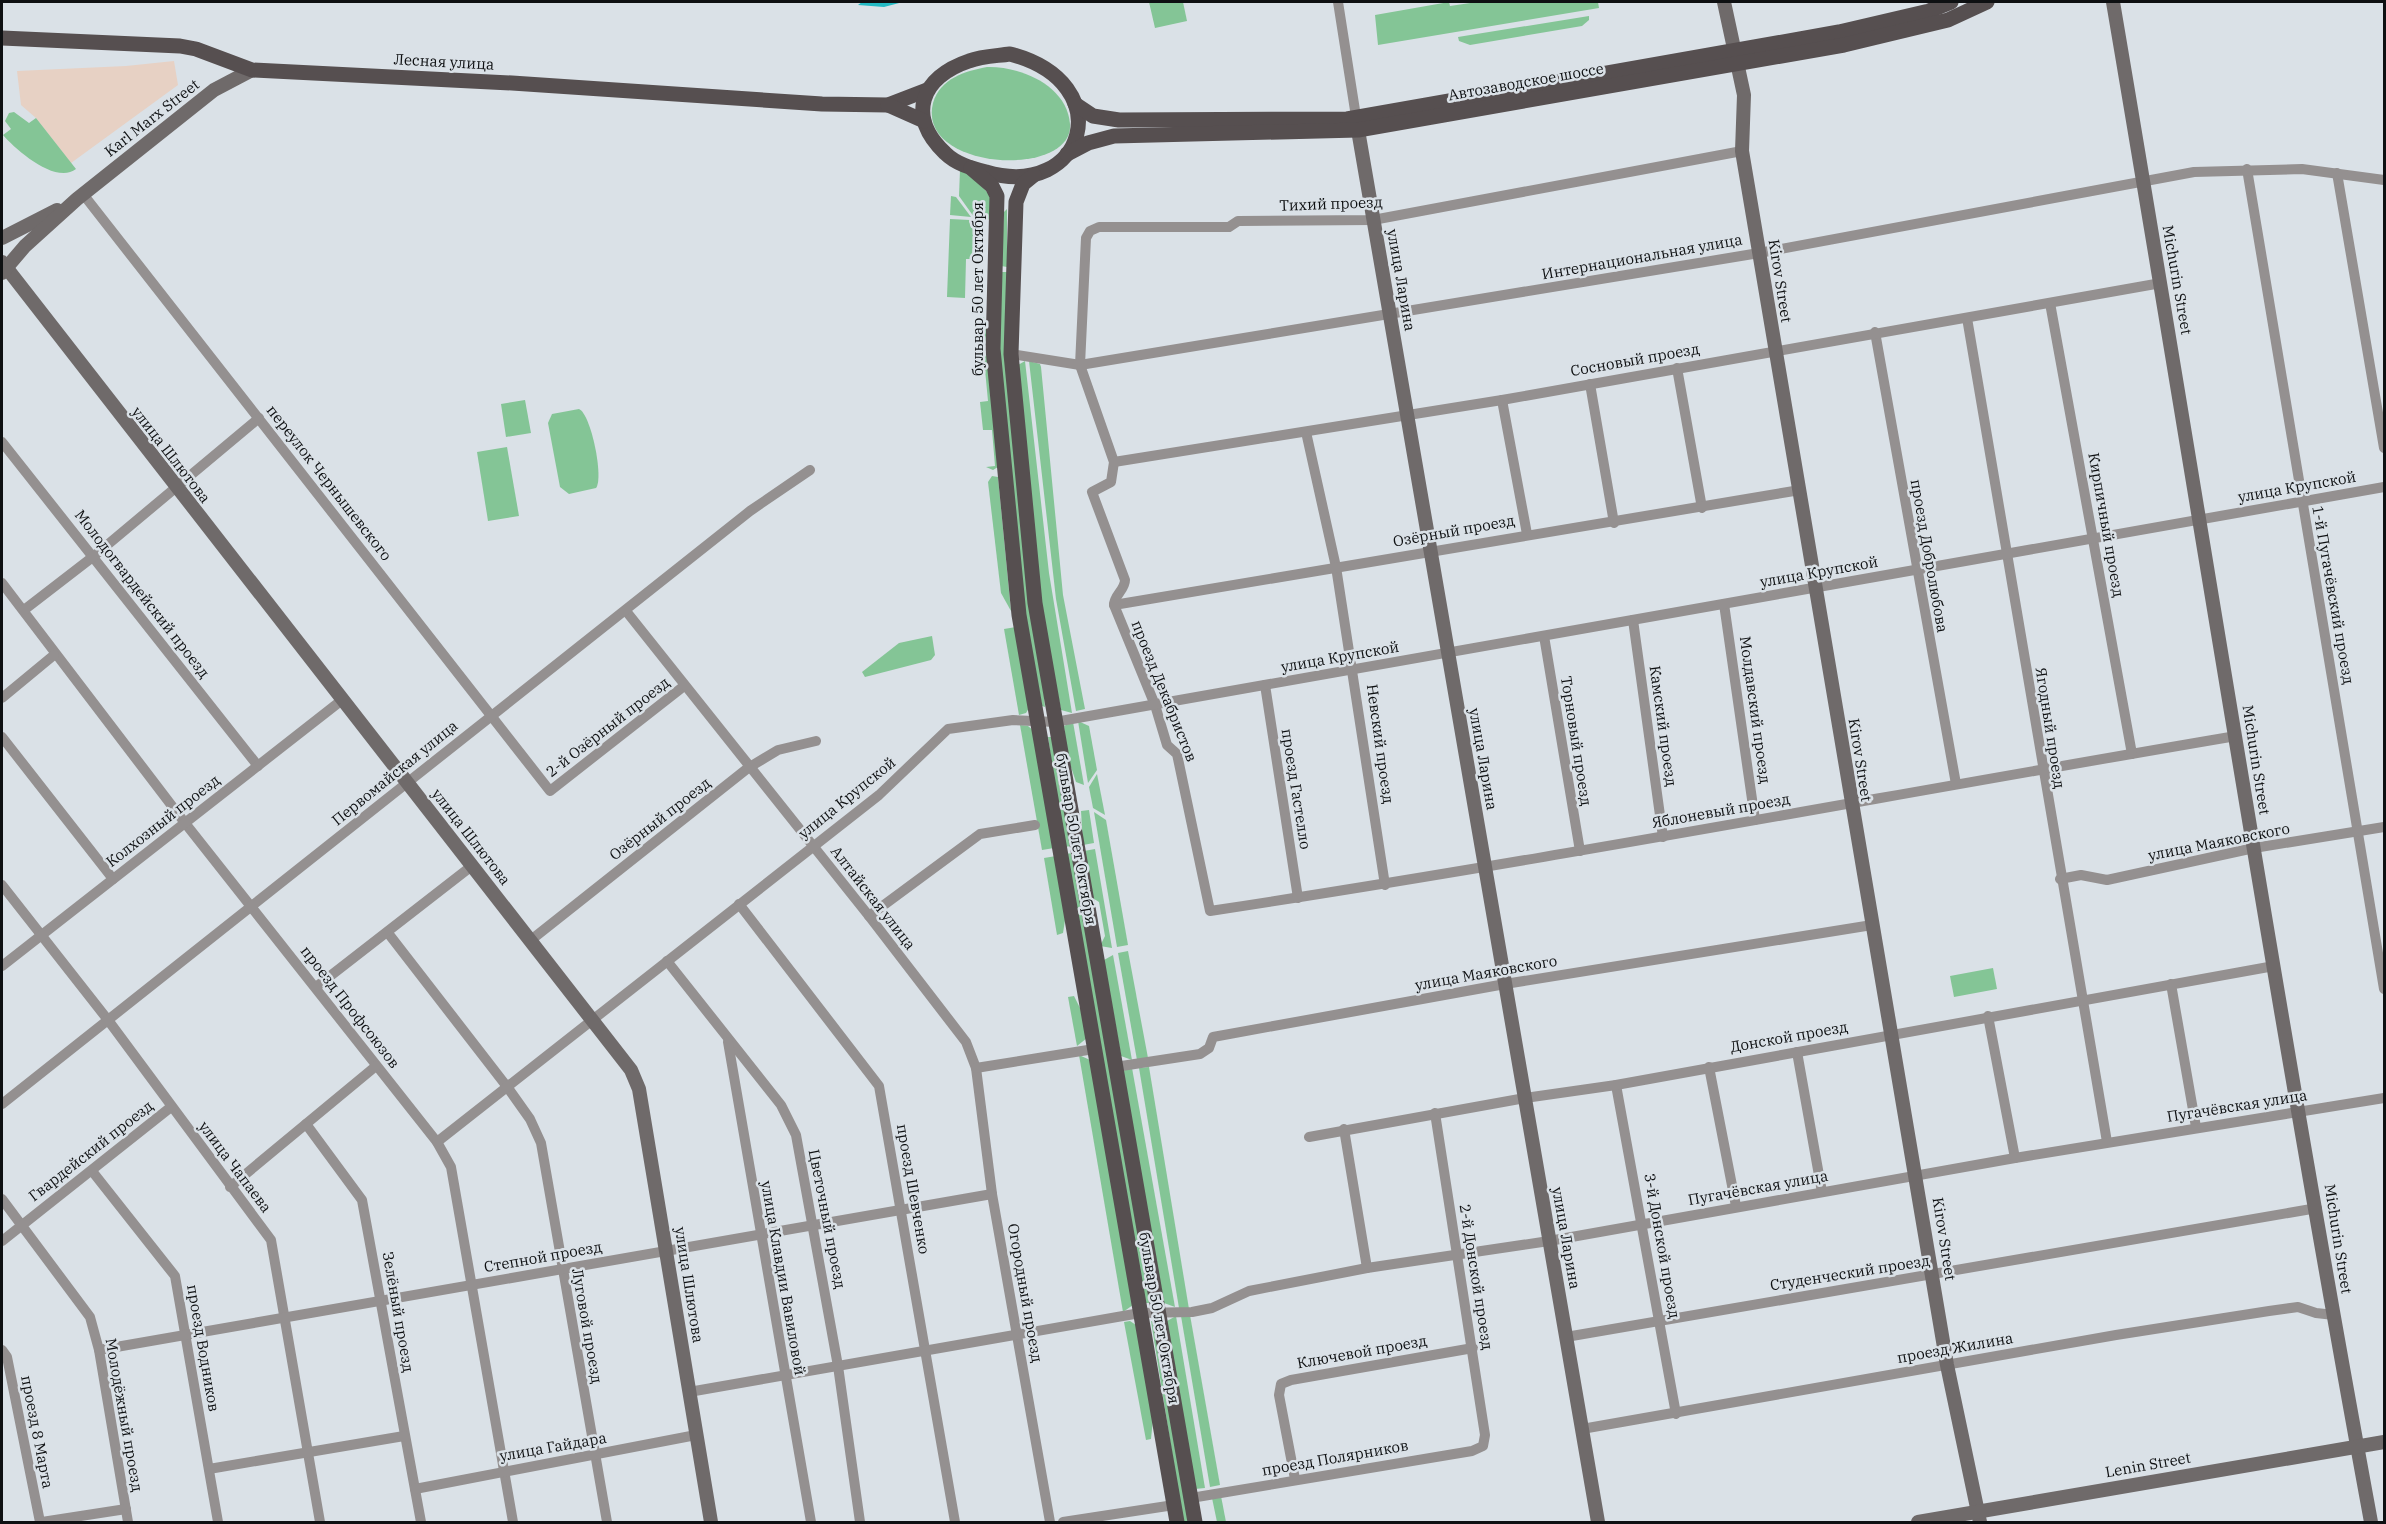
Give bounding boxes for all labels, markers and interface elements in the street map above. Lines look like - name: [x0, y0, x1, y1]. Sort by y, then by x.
- street label: Лесная улица: [393, 49, 495, 74]
- street label: Автозаводское шоссе: [1447, 58, 1605, 105]
- street label: Karl Marx Street: [100, 75, 203, 161]
- street label: Тихий проезд: [1279, 192, 1383, 215]
- street label: бульвар 50 лет Октября: [968, 202, 987, 376]
- street label: Michurin Street: [2159, 224, 2196, 336]
- street label: улица Ларина: [1383, 227, 1420, 333]
- street label: Интернациональная улица: [1540, 230, 1744, 284]
- street label: Kirov Street: [1765, 238, 1796, 324]
- street label: Сосновый проезд: [1569, 339, 1701, 380]
- street label: переулок Чернышевского: [263, 401, 396, 564]
- street label: улица Шлютова: [128, 403, 215, 507]
- street label: Кирпичный проезд: [2084, 451, 2129, 599]
- street label: улица Крупской: [2236, 467, 2358, 506]
- street label: проезд Добролюбова: [1907, 478, 1952, 634]
- street label: 1-й Пугачёвский проезд: [2308, 504, 2359, 686]
- street label: Молодогвардейский проезд: [71, 506, 214, 682]
- street label: Озёрный проезд: [1391, 510, 1516, 551]
- street label: улица Крупской: [1758, 552, 1880, 591]
- street label: проезд Декабристов: [1127, 617, 1201, 764]
- street label: Молдавский проезд: [1736, 635, 1775, 785]
- street label: улица Крупской: [1279, 637, 1401, 676]
- street label: Камский проезд: [1646, 664, 1681, 788]
- street label: Ягодный проезд: [2032, 666, 2069, 790]
- street label: 2-й Озёрный проезд: [542, 672, 673, 781]
- street label: Торновый проезд: [1557, 675, 1596, 807]
- street label: Невский проезд: [1363, 683, 1398, 805]
- street label: Michurin Street: [2238, 704, 2275, 816]
- street label: улица Ларина: [1465, 706, 1502, 812]
- street label: Первомайская улица: [328, 716, 461, 829]
- street label: Kirov Street: [1845, 717, 1876, 803]
- street label: проезд Гастелло: [1278, 727, 1315, 851]
- street label: улица Крупской: [794, 752, 899, 843]
- street label: бульвар 50 лет Октября: [1052, 752, 1101, 926]
- street label: Колхозный проезд: [102, 770, 223, 871]
- street label: Озёрный проезд: [605, 773, 714, 864]
- street label: улица Шлютова: [428, 785, 515, 889]
- street label: Яблоневый проезд: [1650, 789, 1791, 832]
- street label: улица Маяковского: [2146, 818, 2291, 865]
- street label: Алтайская улица: [827, 842, 920, 953]
- street label: проезд Профсоюзов: [297, 942, 404, 1072]
- street label: улица Маяковского: [1413, 951, 1558, 994]
- street label: Донской проезд: [1729, 1017, 1849, 1056]
- street label: Пугачёвская улица: [2165, 1085, 2308, 1126]
- street label: Гвардейский проезд: [25, 1096, 157, 1205]
- street label: улица Чапаева: [195, 1117, 276, 1216]
- street label: проезд Шевченко: [893, 1122, 934, 1255]
- street label: Цветочный проезд: [805, 1148, 850, 1290]
- street label: Пугачёвская улица: [1686, 1166, 1829, 1209]
- street label: 3-й Донской проезд: [1640, 1172, 1685, 1320]
- street label: улица Клавдии Вавиловой: [757, 1179, 810, 1377]
- street label: Michurin Street: [2320, 1183, 2357, 1295]
- street label: улица Ларина: [1548, 1185, 1585, 1291]
- street label: Kirov Street: [1929, 1196, 1960, 1282]
- street label: 2-й Донской проезд: [1456, 1203, 1497, 1351]
- street label: Огородный проезд: [1004, 1222, 1047, 1364]
- street label: улица Шлютова: [671, 1226, 708, 1344]
- street label: бульвар 50 лет Октября: [1135, 1231, 1184, 1405]
- street label: Степной проезд: [482, 1237, 603, 1276]
- street label: Зелёный проезд: [379, 1250, 418, 1374]
- street label: Студенческий проезд: [1769, 1250, 1931, 1295]
- street label: Луговой проезд: [568, 1267, 607, 1385]
- street label: проезд Водников: [183, 1283, 224, 1413]
- street label: проезд Жилина: [1895, 1328, 2014, 1367]
- street label: Ключевой проезд: [1295, 1331, 1429, 1372]
- street label: Молодёжный проезд: [102, 1337, 147, 1493]
- street label: проезд 8 Марта: [17, 1374, 58, 1490]
- street label: улица Гайдара: [498, 1428, 608, 1465]
- street label: проезд Полярников: [1260, 1435, 1410, 1480]
- street label: Lenin Street: [2104, 1448, 2192, 1481]

